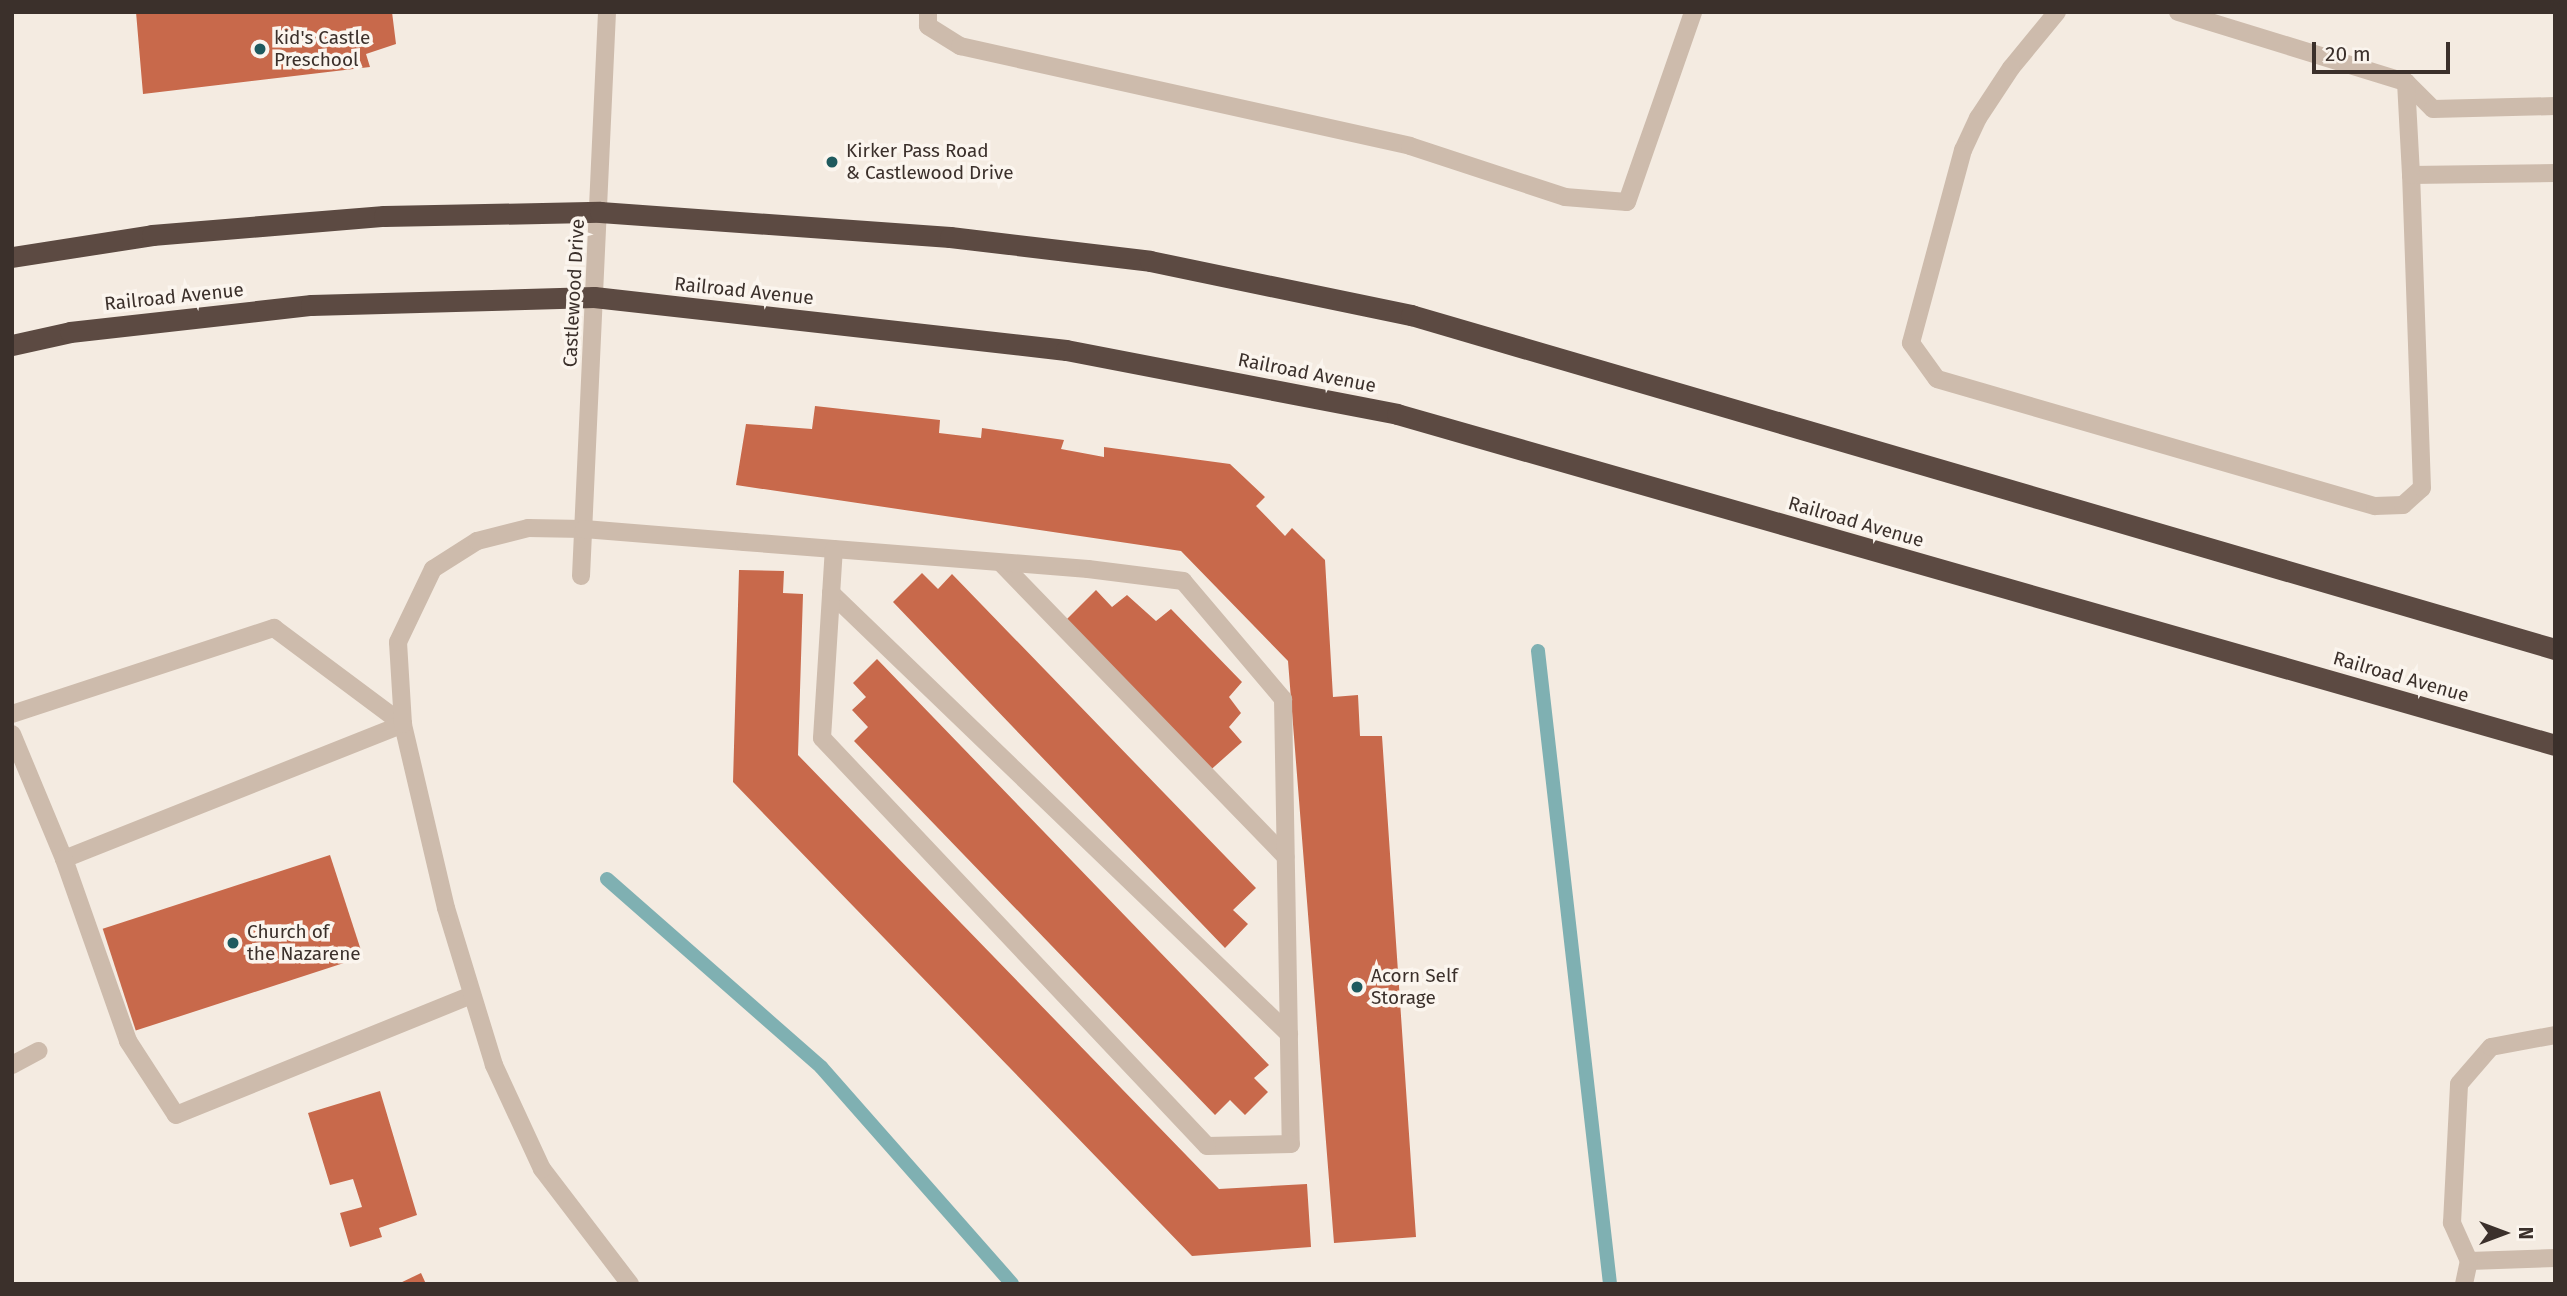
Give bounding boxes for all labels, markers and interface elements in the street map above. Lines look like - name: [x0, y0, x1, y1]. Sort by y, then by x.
- place label: kid's Castle Preschool: [274, 27, 370, 71]
- scale bar: [2315, 28, 2453, 72]
- marker: kid's Castle Preschool: [252, 41, 268, 57]
- text: 20 m: [2325, 41, 2371, 67]
- place label: Kirker Pass Road & Castlewood Drive: [846, 140, 1014, 184]
- marker: Kirker Pass Road & Castlewood Drive: [824, 154, 840, 170]
- street label: Castlewood Drive: [559, 218, 589, 368]
- street label: Railroad Avenue: [673, 272, 815, 310]
- street label: Railroad Avenue: [103, 278, 245, 316]
- street label: Railroad Avenue: [1236, 348, 1378, 398]
- street label: Railroad Avenue: [1786, 492, 1926, 552]
- street label: Railroad Avenue: [2331, 647, 2471, 707]
- place label: Church of the Nazarene: [247, 921, 361, 965]
- marker: Church of the Nazarene: [225, 935, 241, 951]
- place label: Acorn Self Storage: [1371, 965, 1458, 1009]
- marker: Acorn Self Storage: [1349, 979, 1365, 995]
- north arrow: [2469, 1198, 2539, 1268]
- text: N: [2514, 1227, 2537, 1239]

